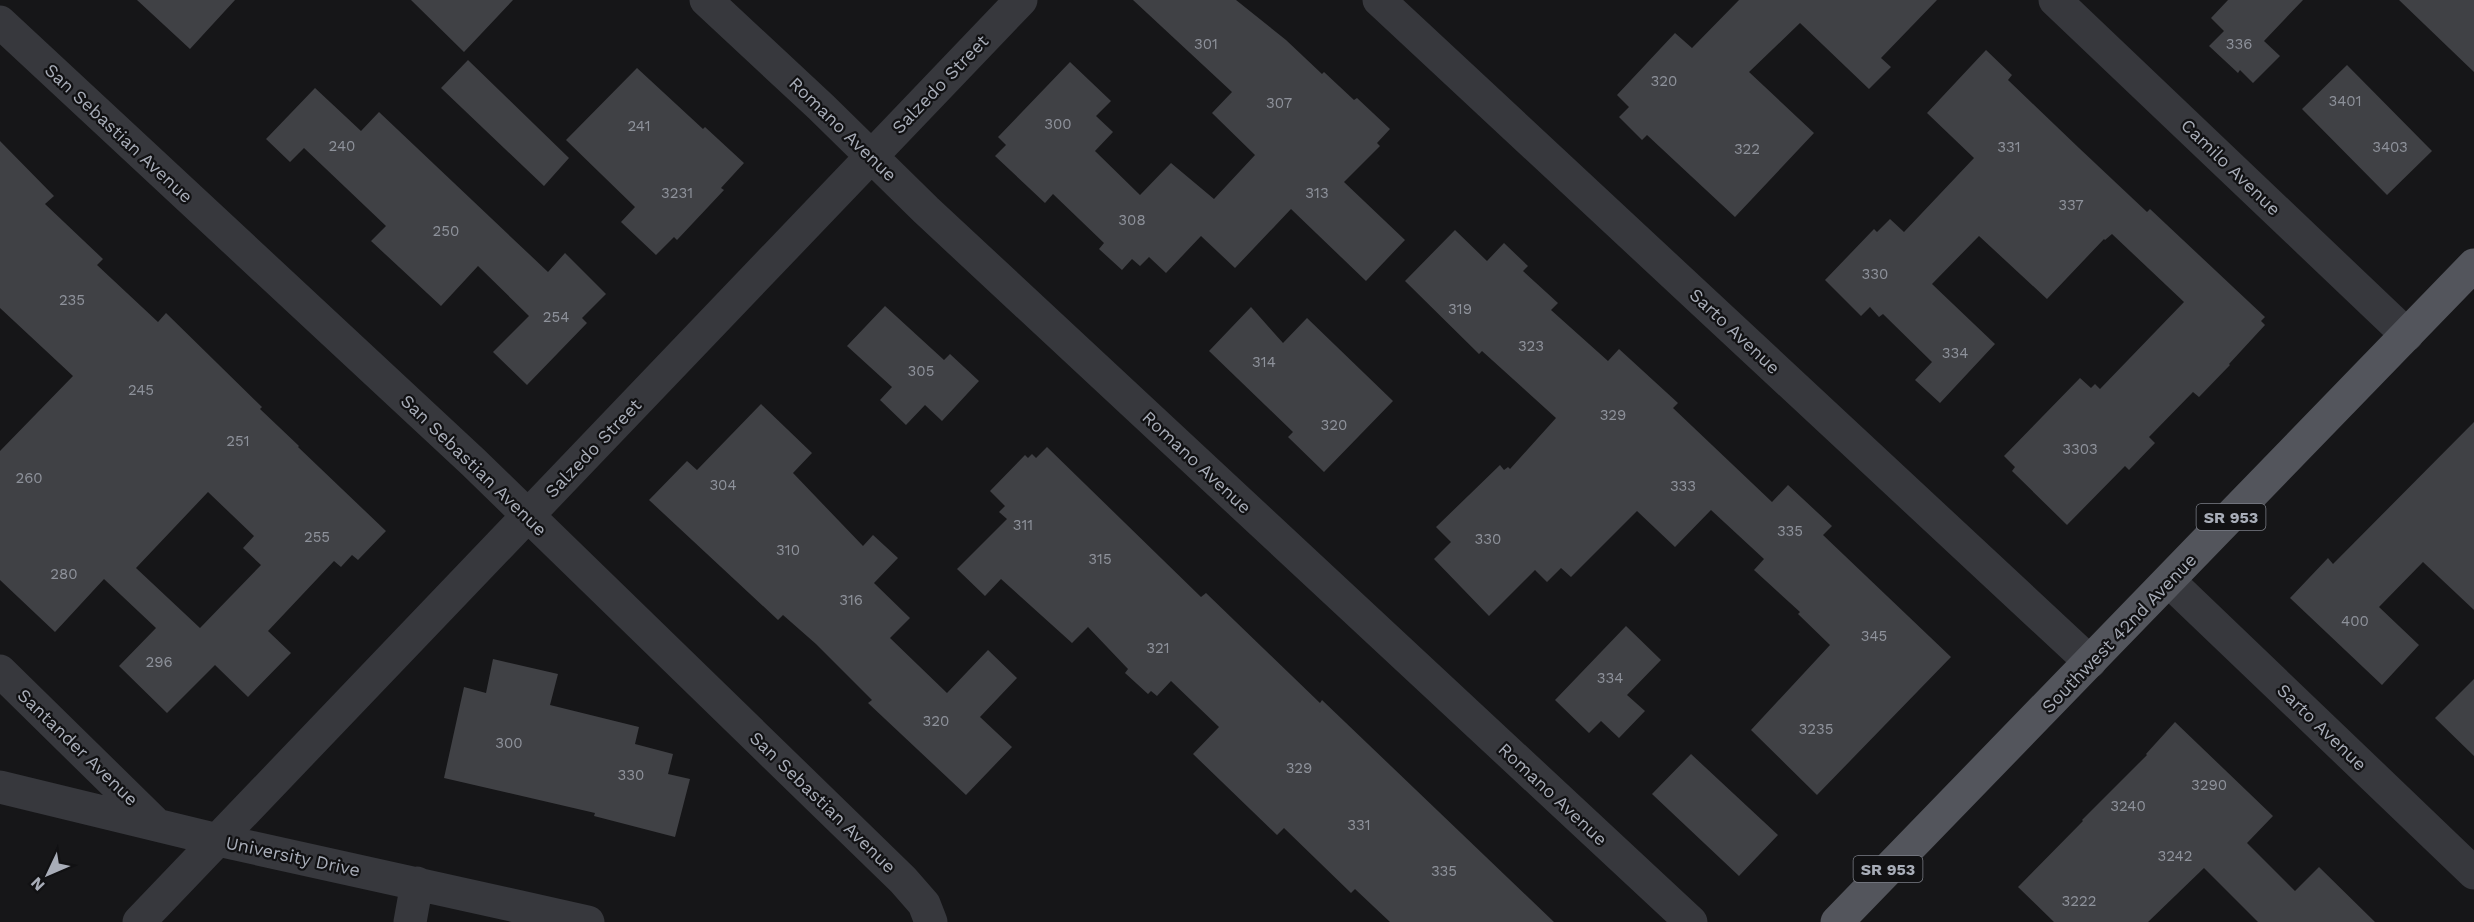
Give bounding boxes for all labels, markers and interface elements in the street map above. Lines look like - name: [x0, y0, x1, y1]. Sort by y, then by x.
- street label: Salzedo Street: [888, 30, 993, 138]
- house number: 301: [1194, 35, 1218, 53]
- house number: 336: [2226, 35, 2252, 53]
- street label: San Sebastian Avenue: [41, 59, 197, 207]
- house number: 320: [1651, 72, 1677, 90]
- street label: Romano Avenue: [785, 73, 901, 185]
- house number: 3401: [2328, 92, 2362, 110]
- house number: 307: [1266, 94, 1292, 112]
- street label: Camilo Avenue: [2177, 114, 2285, 220]
- house number: 300: [1044, 115, 1072, 133]
- house number: 241: [627, 117, 651, 135]
- house number: 240: [329, 137, 355, 155]
- house number: 331: [1997, 138, 2021, 156]
- house number: 3403: [2372, 138, 2408, 156]
- house number: 322: [1734, 140, 1760, 158]
- house number: 3231: [661, 184, 693, 202]
- house number: 313: [1305, 184, 1329, 202]
- house number: 337: [2058, 196, 2084, 214]
- house number: 308: [1118, 211, 1146, 229]
- house number: 250: [433, 222, 459, 240]
- house number: 330: [1862, 265, 1888, 283]
- street label: Sarto Avenue: [1686, 284, 1784, 378]
- house number: 235: [59, 291, 85, 309]
- house number: 319: [1448, 300, 1472, 318]
- house number: 254: [543, 308, 569, 326]
- house number: 323: [1518, 337, 1544, 355]
- house number: 334: [1942, 344, 1968, 362]
- house number: 314: [1252, 353, 1276, 371]
- house number: 305: [908, 362, 934, 380]
- house number: 245: [128, 381, 154, 399]
- street label: San Sebastian Avenue: [397, 390, 551, 540]
- street label: Salzedo Street: [541, 394, 646, 502]
- street label: Romano Avenue: [1138, 406, 1256, 518]
- house number: 329: [1600, 406, 1626, 424]
- house number: 320: [1321, 416, 1347, 434]
- house number: 251: [226, 432, 250, 450]
- house number: 3303: [2062, 440, 2098, 458]
- house number: 260: [15, 469, 43, 487]
- house number: 304: [709, 476, 737, 494]
- house number: 333: [1670, 477, 1696, 495]
- road number: SR 953: [2196, 504, 2266, 530]
- house number: 311: [1013, 516, 1033, 534]
- house number: 335: [1777, 522, 1803, 540]
- house number: 255: [304, 528, 330, 546]
- house number: 330: [1475, 530, 1501, 548]
- house number: 310: [776, 541, 800, 559]
- street label: Southwest 42nd Avenue: [2037, 549, 2201, 717]
- house number: 315: [1088, 550, 1112, 568]
- house number: 280: [50, 565, 78, 583]
- house number: 316: [839, 591, 863, 609]
- house number: 400: [2341, 612, 2369, 630]
- house number: 345: [1861, 627, 1887, 645]
- house number: 321: [1146, 639, 1170, 657]
- house number: 296: [145, 653, 173, 671]
- house number: 334: [1597, 669, 1623, 687]
- street label: Sarto Avenue: [2273, 679, 2371, 775]
- street label: Santander Avenue: [13, 684, 143, 810]
- house number: 320: [923, 712, 949, 730]
- house number: 3235: [1799, 720, 1833, 738]
- street label: San Sebastian Avenue: [746, 727, 900, 877]
- house number: 300: [495, 734, 523, 752]
- street label: Romano Avenue: [1494, 738, 1612, 850]
- house number: 329: [1286, 759, 1312, 777]
- house number: 330: [618, 766, 644, 784]
- house number: 3290: [2191, 776, 2227, 794]
- house number: 3240: [2110, 797, 2146, 815]
- house number: 331: [1347, 816, 1371, 834]
- street label: University Drive: [224, 832, 362, 880]
- north arrow: [18, 844, 78, 904]
- house number: 3242: [2158, 847, 2192, 865]
- road number: SR 953: [1854, 856, 1922, 882]
- house number: 335: [1431, 862, 1457, 880]
- text: N: [27, 873, 49, 895]
- house number: 3222: [2062, 892, 2096, 910]

